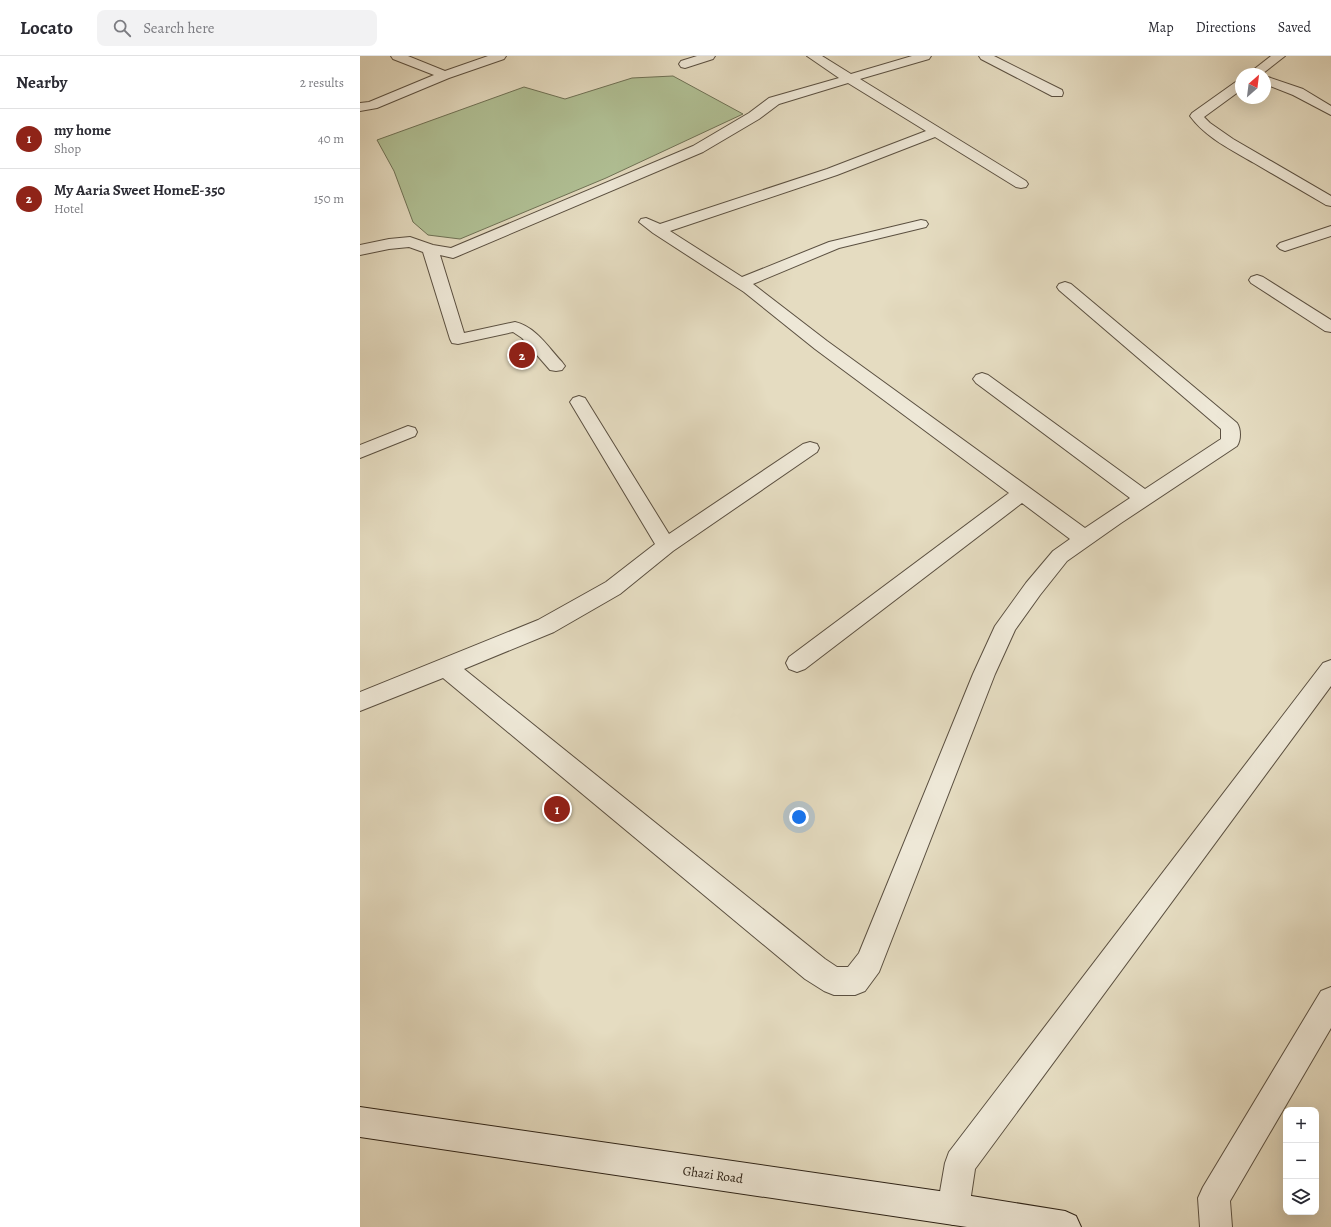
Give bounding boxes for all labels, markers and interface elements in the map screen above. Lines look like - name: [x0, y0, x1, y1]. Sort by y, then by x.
- search box: [97, 10, 377, 46]
- text: Locato: [20, 15, 73, 41]
- icon: search: [111, 17, 133, 39]
- text: Search here: [143, 18, 215, 38]
- text: Map: [1148, 18, 1174, 37]
- text: Directions: [1196, 18, 1256, 37]
- text: Saved: [1278, 18, 1311, 37]
- north arrow: [1235, 68, 1271, 104]
- text: Nearby: [16, 71, 67, 94]
- text: 2 results: [300, 74, 344, 91]
- text: my home: [54, 120, 111, 140]
- text: 1: [27, 130, 31, 147]
- text: 40 m: [318, 130, 344, 147]
- text: Shop: [54, 140, 81, 157]
- text: My Aaria Sweet HomeE-350: [54, 180, 225, 200]
- text: 2: [26, 190, 32, 207]
- text: 150 m: [314, 190, 344, 207]
- text: Hotel: [54, 200, 83, 217]
- pin: 2: [509, 340, 535, 370]
- pin: 1: [544, 794, 570, 824]
- your location: [789, 807, 809, 827]
- map controls: [1283, 1107, 1319, 1215]
- button: +: [1283, 1107, 1319, 1143]
- button: −: [1283, 1143, 1319, 1179]
- street label: Ghazi Road: [682, 1162, 744, 1187]
- button: layers: [1283, 1179, 1319, 1215]

